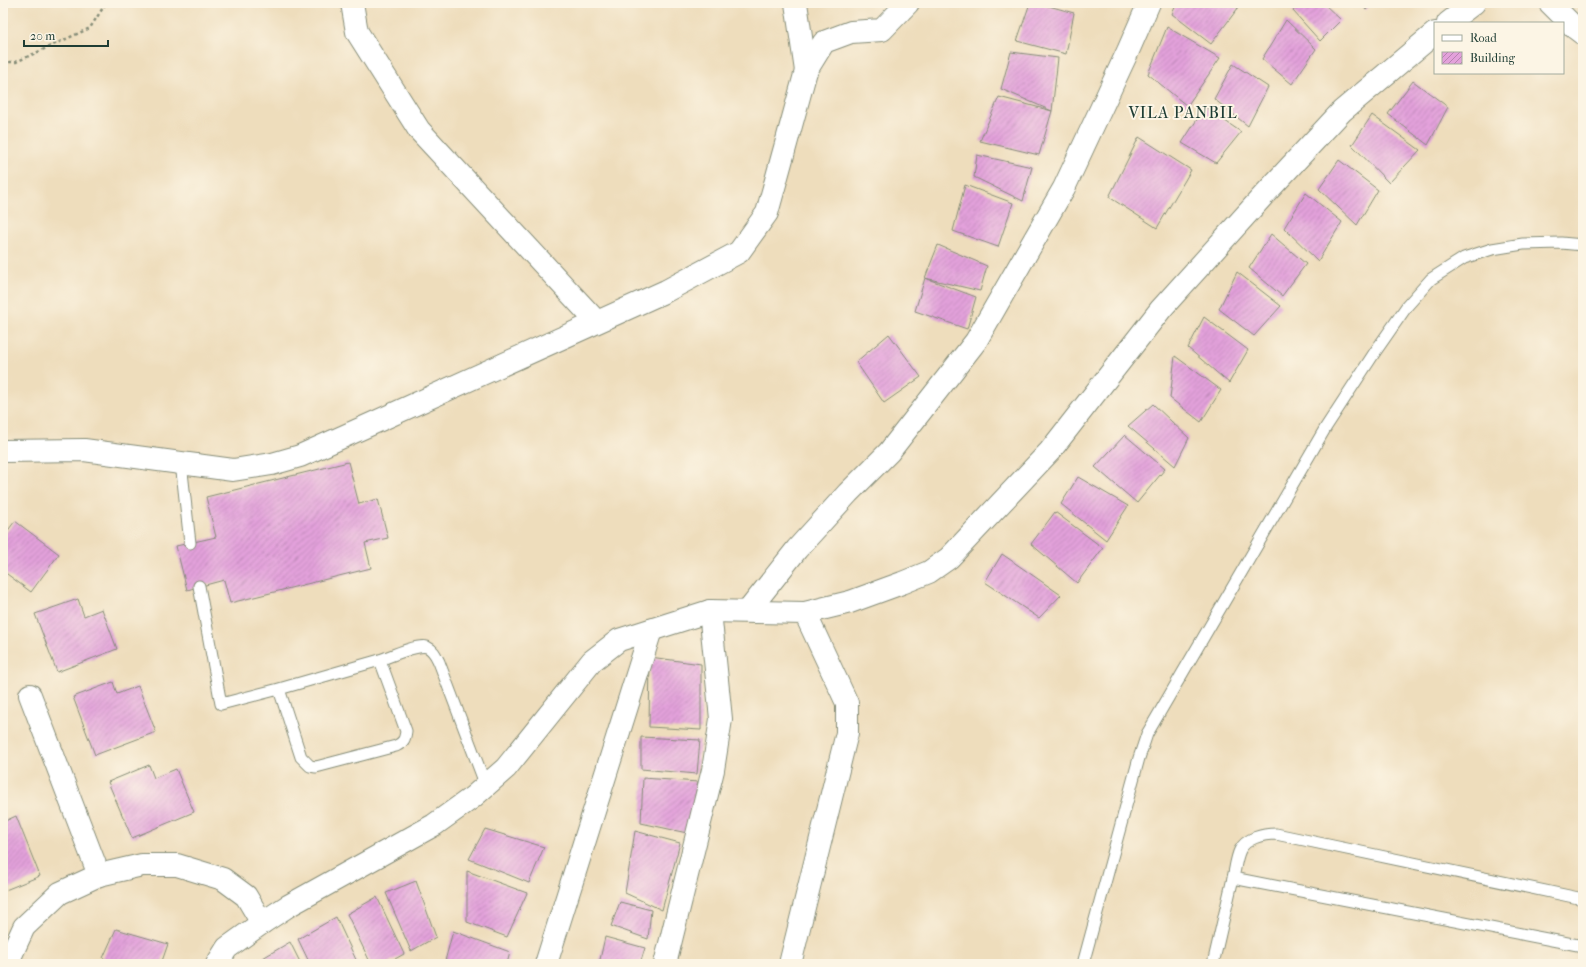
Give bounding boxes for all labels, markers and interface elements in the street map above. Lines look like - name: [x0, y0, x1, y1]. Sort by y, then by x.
- scale bar: [24, 22, 108, 48]
- legend: [1434, 22, 1564, 74]
- text: 20 m: [30, 29, 55, 43]
- text: Road: [1470, 31, 1497, 45]
- text: Building: [1470, 51, 1515, 65]
- district label: VILA PANBIL: [1127, 103, 1238, 122]

